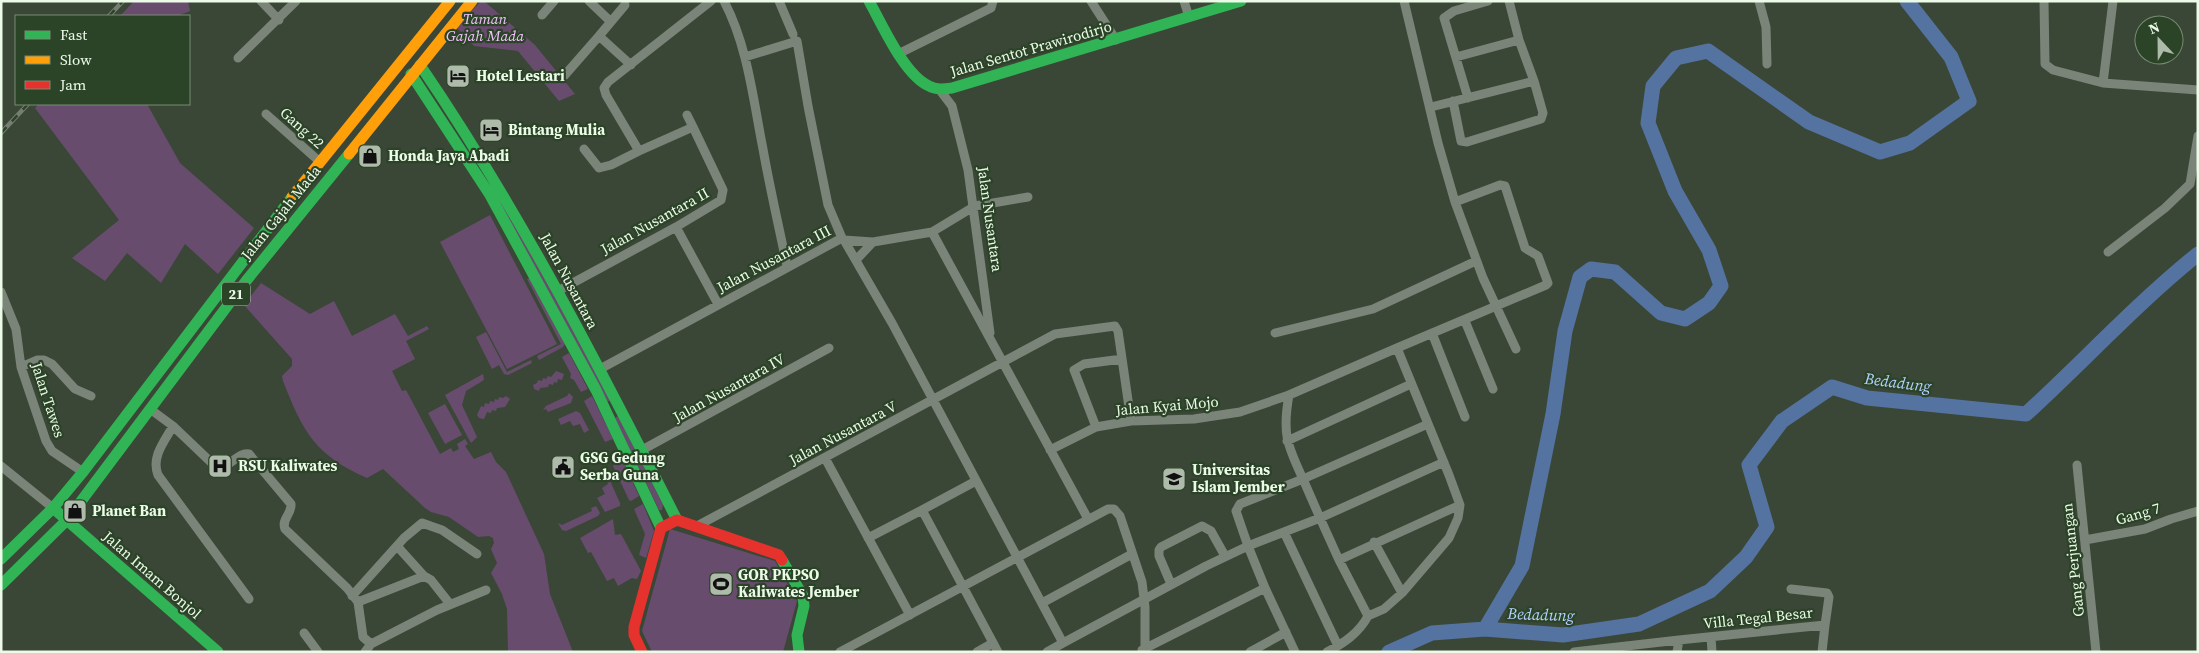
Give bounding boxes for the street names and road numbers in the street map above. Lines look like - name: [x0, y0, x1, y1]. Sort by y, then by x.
- street label: Jalan Sentot Prawirodirjo: [947, 15, 1114, 82]
- street label: Gang 22: [276, 102, 329, 153]
- street label: Jalan Gajah Mada: [235, 161, 326, 265]
- street label: Jalan Nusantara: [973, 164, 1008, 273]
- street label: Jalan Nusantara II: [596, 182, 713, 260]
- street label: Jalan Nusantara III: [712, 220, 834, 298]
- street label: Jalan Nusantara: [535, 228, 604, 333]
- road number: 21: [222, 282, 250, 306]
- street label: Jalan Nusantara IV: [668, 348, 789, 428]
- street label: Jalan Tawes: [26, 358, 71, 440]
- street label: Jalan Kyai Mojo: [1113, 391, 1219, 421]
- street label: Jalan Nusantara V: [784, 395, 900, 470]
- street label: Gang 7: [2113, 497, 2163, 530]
- street label: Gang Perjuangan: [2056, 502, 2089, 618]
- street label: Jalan Imam Bonjol: [98, 525, 207, 624]
- street label: Villa Tegal Besar: [1702, 601, 1814, 634]

